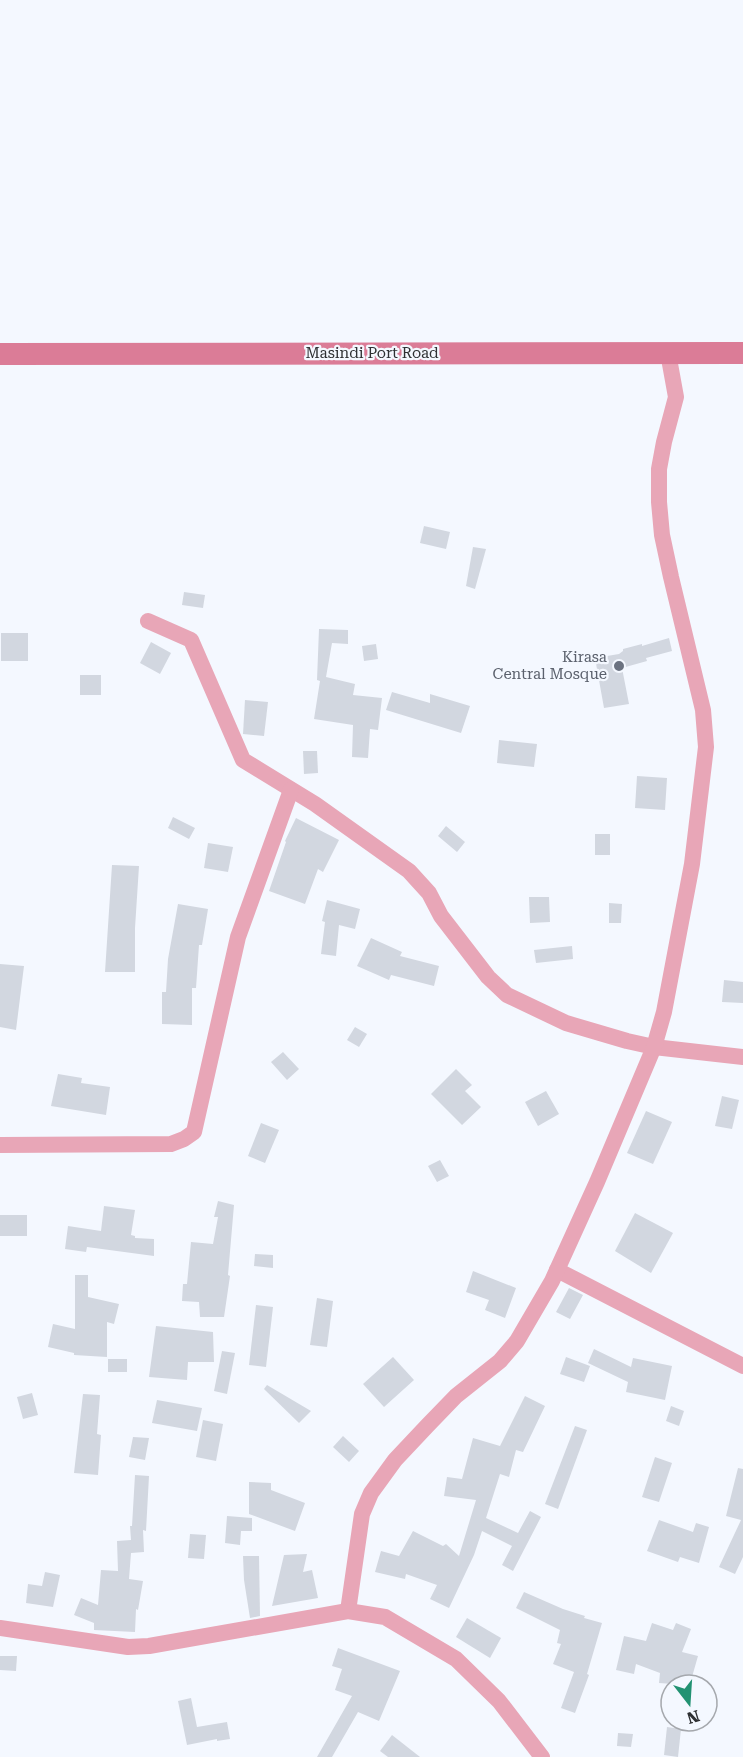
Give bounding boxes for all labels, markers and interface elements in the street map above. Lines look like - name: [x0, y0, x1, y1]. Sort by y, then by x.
- street label: Masindi Port Road: [305, 344, 439, 362]
- place label: Kirasa Central Mosque: [493, 648, 607, 683]
- marker: Kirasa Central Mosque: [612, 659, 626, 673]
- north arrow: [659, 1673, 719, 1733]
- text: N: [685, 1706, 702, 1728]

